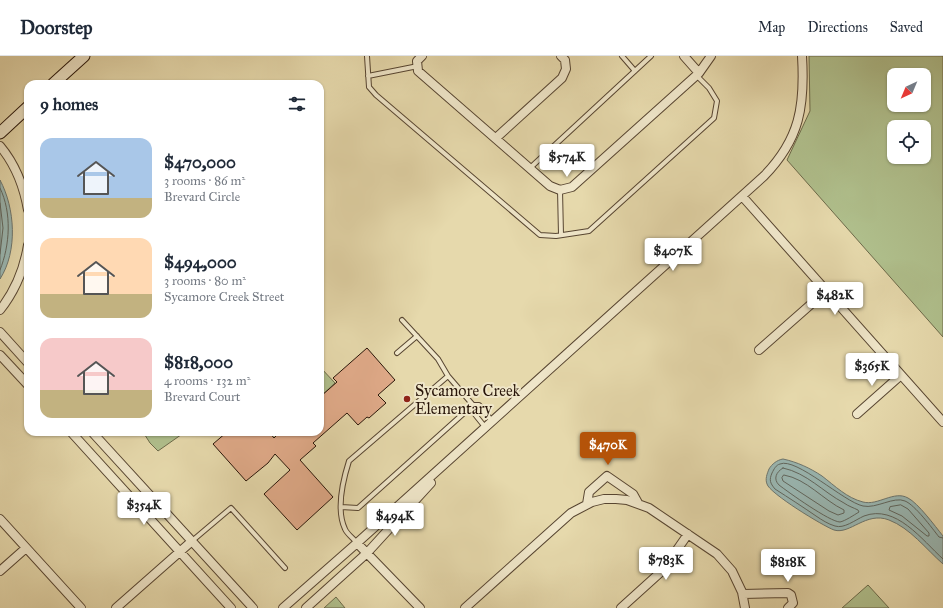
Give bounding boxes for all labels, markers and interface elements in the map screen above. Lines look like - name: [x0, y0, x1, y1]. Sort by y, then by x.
- text: Doorstep: [20, 16, 93, 39]
- text: Map: [758, 19, 785, 36]
- text: Directions: [807, 19, 868, 36]
- text: Saved: [890, 19, 923, 36]
- north arrow: [887, 68, 931, 112]
- map controls: [887, 68, 931, 164]
- icon: filters: [286, 93, 308, 115]
- text: 9 homes: [40, 94, 98, 115]
- button: locate: [887, 120, 931, 164]
- pin: $574K: [539, 144, 595, 178]
- text: $574K: [549, 149, 585, 165]
- text: $470,000: [164, 152, 236, 173]
- icon: home: [72, 154, 120, 202]
- text: 3 rooms · 86 m²: [164, 173, 245, 189]
- text: Brevard Circle: [164, 189, 240, 205]
- pin: $407K: [645, 238, 701, 272]
- text: $407K: [654, 243, 692, 259]
- text: $494,000: [164, 252, 237, 273]
- icon: home: [72, 254, 120, 302]
- text: 3 rooms · 80 m²: [164, 273, 246, 289]
- pin: $482K: [807, 282, 863, 316]
- text: $482K: [816, 287, 854, 303]
- text: Sycamore Creek Street: [164, 289, 284, 305]
- text: $818,000: [164, 352, 233, 373]
- pin: $365K: [844, 353, 900, 387]
- icon: home: [72, 354, 120, 402]
- text: $365K: [855, 358, 889, 374]
- text: 4 rooms · 132 m²: [164, 373, 250, 389]
- place label: Sycamore Creek Elementary: [415, 381, 521, 418]
- text: Brevard Court: [164, 389, 240, 405]
- marker: Sycamore Creek Elementary: [402, 394, 412, 404]
- pin: $470K: [580, 432, 636, 466]
- text: $470K: [589, 437, 627, 453]
- pin: $354K: [116, 492, 172, 526]
- text: $354K: [126, 497, 162, 513]
- pin: $494K: [367, 503, 423, 537]
- text: $494K: [376, 508, 414, 524]
- pin: $783K: [638, 547, 694, 581]
- pin: $818K: [760, 549, 816, 583]
- text: $783K: [648, 552, 684, 568]
- text: $818K: [770, 554, 806, 570]

